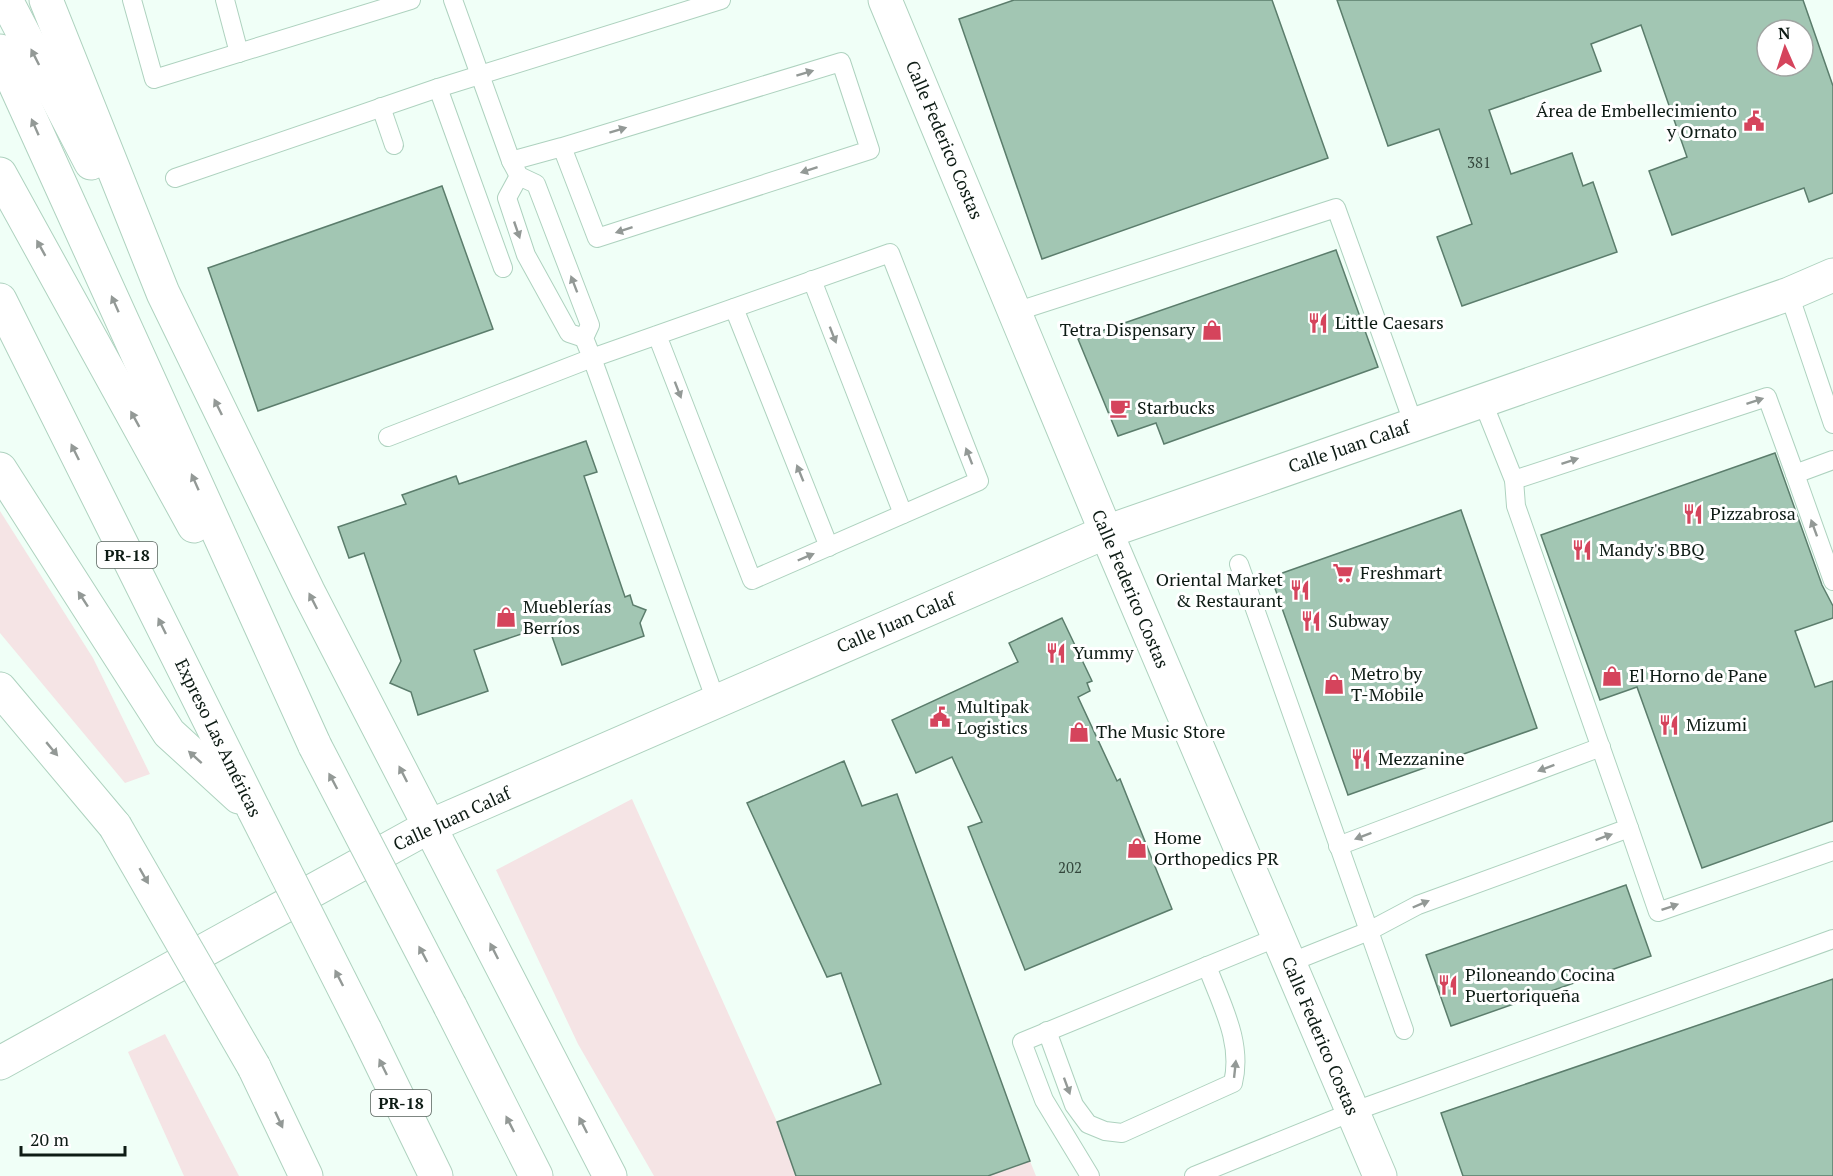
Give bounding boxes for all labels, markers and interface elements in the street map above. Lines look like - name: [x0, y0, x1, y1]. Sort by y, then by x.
- north arrow: [1755, 18, 1815, 78]
- text: N: [1778, 22, 1791, 44]
- one-way arrow: [31, 48, 40, 65]
- street label: Calle Federico Costas: [901, 57, 989, 223]
- one-way arrow: [796, 68, 814, 77]
- place label: Área de Embellecimiento y Ornato: [1536, 98, 1737, 143]
- public building icon: Área de Embellecimiento y Ornato: [1742, 109, 1766, 133]
- one-way arrow: [30, 118, 39, 135]
- one-way arrow: [609, 125, 627, 134]
- house number: 381: [1467, 152, 1491, 172]
- one-way arrow: [800, 166, 818, 175]
- one-way arrow: [513, 221, 523, 239]
- one-way arrow: [615, 225, 633, 235]
- one-way arrow: [36, 239, 46, 256]
- one-way arrow: [569, 275, 579, 293]
- one-way arrow: [110, 295, 120, 313]
- place label: Little Caesars: [1335, 310, 1444, 334]
- restaurant icon: Little Caesars: [1306, 311, 1330, 335]
- place label: Tetra Dispensary: [1060, 317, 1196, 341]
- shop icon: Tetra Dispensary: [1200, 318, 1224, 342]
- one-way arrow: [829, 326, 839, 344]
- one-way arrow: [674, 381, 683, 399]
- place label: Starbucks: [1137, 395, 1215, 419]
- cafe icon: Starbucks: [1108, 396, 1132, 420]
- one-way arrow: [1746, 396, 1764, 405]
- one-way arrow: [214, 398, 223, 415]
- one-way arrow: [130, 410, 140, 427]
- street label: Calle Juan Calaf: [1285, 413, 1414, 478]
- one-way arrow: [71, 443, 80, 460]
- one-way arrow: [964, 447, 973, 465]
- one-way arrow: [1561, 456, 1579, 466]
- one-way arrow: [794, 464, 804, 482]
- one-way arrow: [191, 474, 200, 491]
- place label: Pizzabrosa: [1710, 501, 1796, 525]
- restaurant icon: Pizzabrosa: [1681, 502, 1705, 526]
- street label: Calle Federico Costas: [1087, 506, 1175, 672]
- one-way arrow: [1808, 519, 1818, 537]
- place label: Mandy's BBQ: [1599, 537, 1705, 561]
- restaurant icon: Mandy's BBQ: [1570, 538, 1594, 562]
- road number: PR-18: [97, 542, 157, 568]
- one-way arrow: [798, 552, 816, 562]
- place label: Freshmart: [1360, 560, 1443, 584]
- supermarket icon: Freshmart: [1331, 561, 1355, 585]
- place label: Oriental Market & Restaurant: [1156, 567, 1283, 612]
- restaurant icon: Oriental Market & Restaurant: [1288, 578, 1312, 602]
- street label: Calle Juan Calaf: [833, 586, 960, 658]
- one-way arrow: [77, 590, 88, 607]
- one-way arrow: [308, 592, 318, 609]
- place label: Mueblerías Berríos: [523, 594, 612, 639]
- shop icon: Mueblerías Berríos: [494, 605, 518, 629]
- place label: Subway: [1328, 608, 1390, 632]
- restaurant icon: Subway: [1299, 609, 1323, 633]
- one-way arrow: [158, 618, 167, 635]
- place label: Yummy: [1073, 640, 1135, 664]
- restaurant icon: Yummy: [1044, 641, 1068, 665]
- street label: Expreso Las Américas: [170, 654, 268, 821]
- place label: Metro by T-Mobile: [1351, 661, 1424, 706]
- place label: El Horno de Pane: [1629, 663, 1767, 687]
- shop icon: El Horno de Pane: [1600, 664, 1624, 688]
- shop icon: Metro by T-Mobile: [1322, 672, 1346, 696]
- place label: Multipak Logistics: [957, 694, 1030, 739]
- public building icon: Multipak Logistics: [928, 705, 952, 729]
- place label: Mizumi: [1686, 712, 1747, 736]
- restaurant icon: Mizumi: [1657, 713, 1681, 737]
- place label: The Music Store: [1096, 719, 1225, 743]
- shop icon: The Music Store: [1067, 720, 1091, 744]
- one-way arrow: [46, 741, 59, 757]
- place label: Mezzanine: [1378, 746, 1465, 770]
- restaurant icon: Mezzanine: [1349, 747, 1373, 771]
- one-way arrow: [188, 751, 203, 764]
- one-way arrow: [1537, 763, 1555, 773]
- one-way arrow: [398, 765, 408, 782]
- one-way arrow: [328, 772, 338, 789]
- street label: Calle Juan Calaf: [389, 780, 516, 856]
- place label: Home Orthopedics PR: [1154, 825, 1279, 870]
- one-way arrow: [1354, 832, 1372, 842]
- one-way arrow: [1595, 832, 1613, 842]
- shop icon: Home Orthopedics PR: [1125, 836, 1149, 860]
- house number: 202: [1058, 857, 1082, 877]
- one-way arrow: [139, 868, 150, 884]
- one-way arrow: [1412, 899, 1430, 908]
- one-way arrow: [1661, 902, 1679, 912]
- one-way arrow: [489, 942, 499, 959]
- one-way arrow: [419, 945, 429, 963]
- street label: Calle Federico Costas: [1277, 953, 1365, 1119]
- place label: Piloneando Cocina Puertoriqueña: [1465, 962, 1615, 1007]
- one-way arrow: [334, 969, 344, 986]
- restaurant icon: Piloneando Cocina Puertoriqueña: [1436, 973, 1460, 997]
- one-way arrow: [378, 1058, 388, 1075]
- one-way arrow: [1230, 1059, 1240, 1078]
- one-way arrow: [1063, 1077, 1073, 1095]
- road number: PR-18: [371, 1090, 431, 1116]
- one-way arrow: [275, 1111, 284, 1128]
- one-way arrow: [505, 1115, 515, 1132]
- one-way arrow: [578, 1116, 587, 1133]
- scale bar: [21, 1119, 124, 1157]
- text: 20 m: [30, 1127, 70, 1151]

